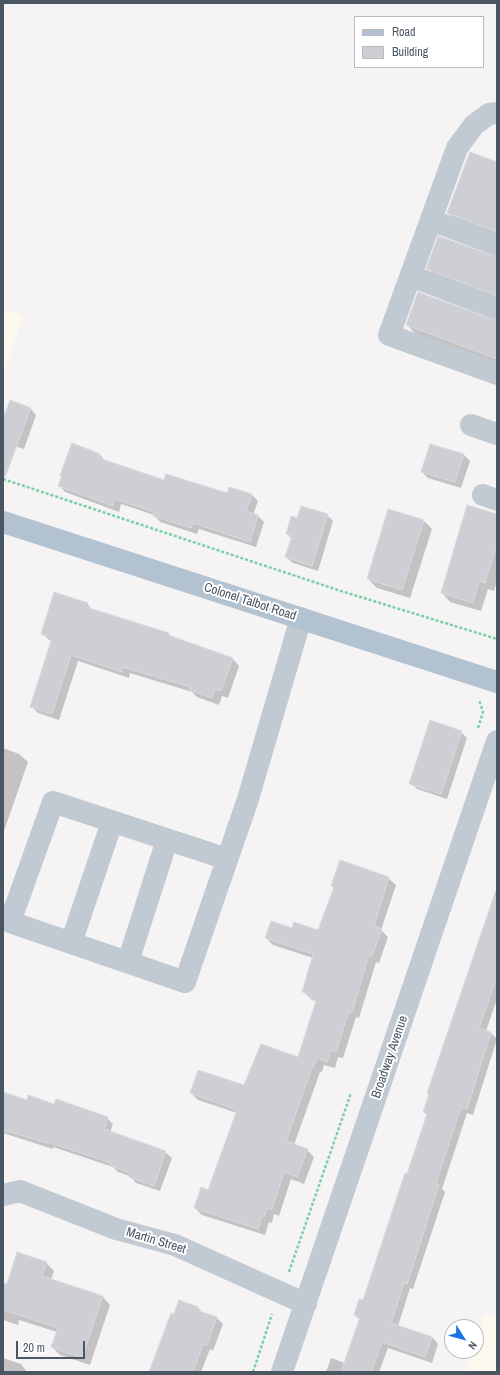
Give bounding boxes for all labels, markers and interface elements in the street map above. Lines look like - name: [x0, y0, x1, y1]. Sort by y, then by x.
- legend: [354, 16, 484, 68]
- text: Road: [392, 24, 416, 40]
- text: Building: [392, 44, 428, 60]
- street label: Colonel Talbot Road: [202, 580, 298, 624]
- street label: Broadway Avenue: [369, 1014, 411, 1100]
- street label: Martin Street: [124, 1225, 188, 1257]
- north arrow: [444, 1319, 484, 1359]
- scale bar: [18, 1333, 87, 1359]
- text: N: [465, 1339, 480, 1352]
- text: 20 m: [23, 1340, 45, 1356]

